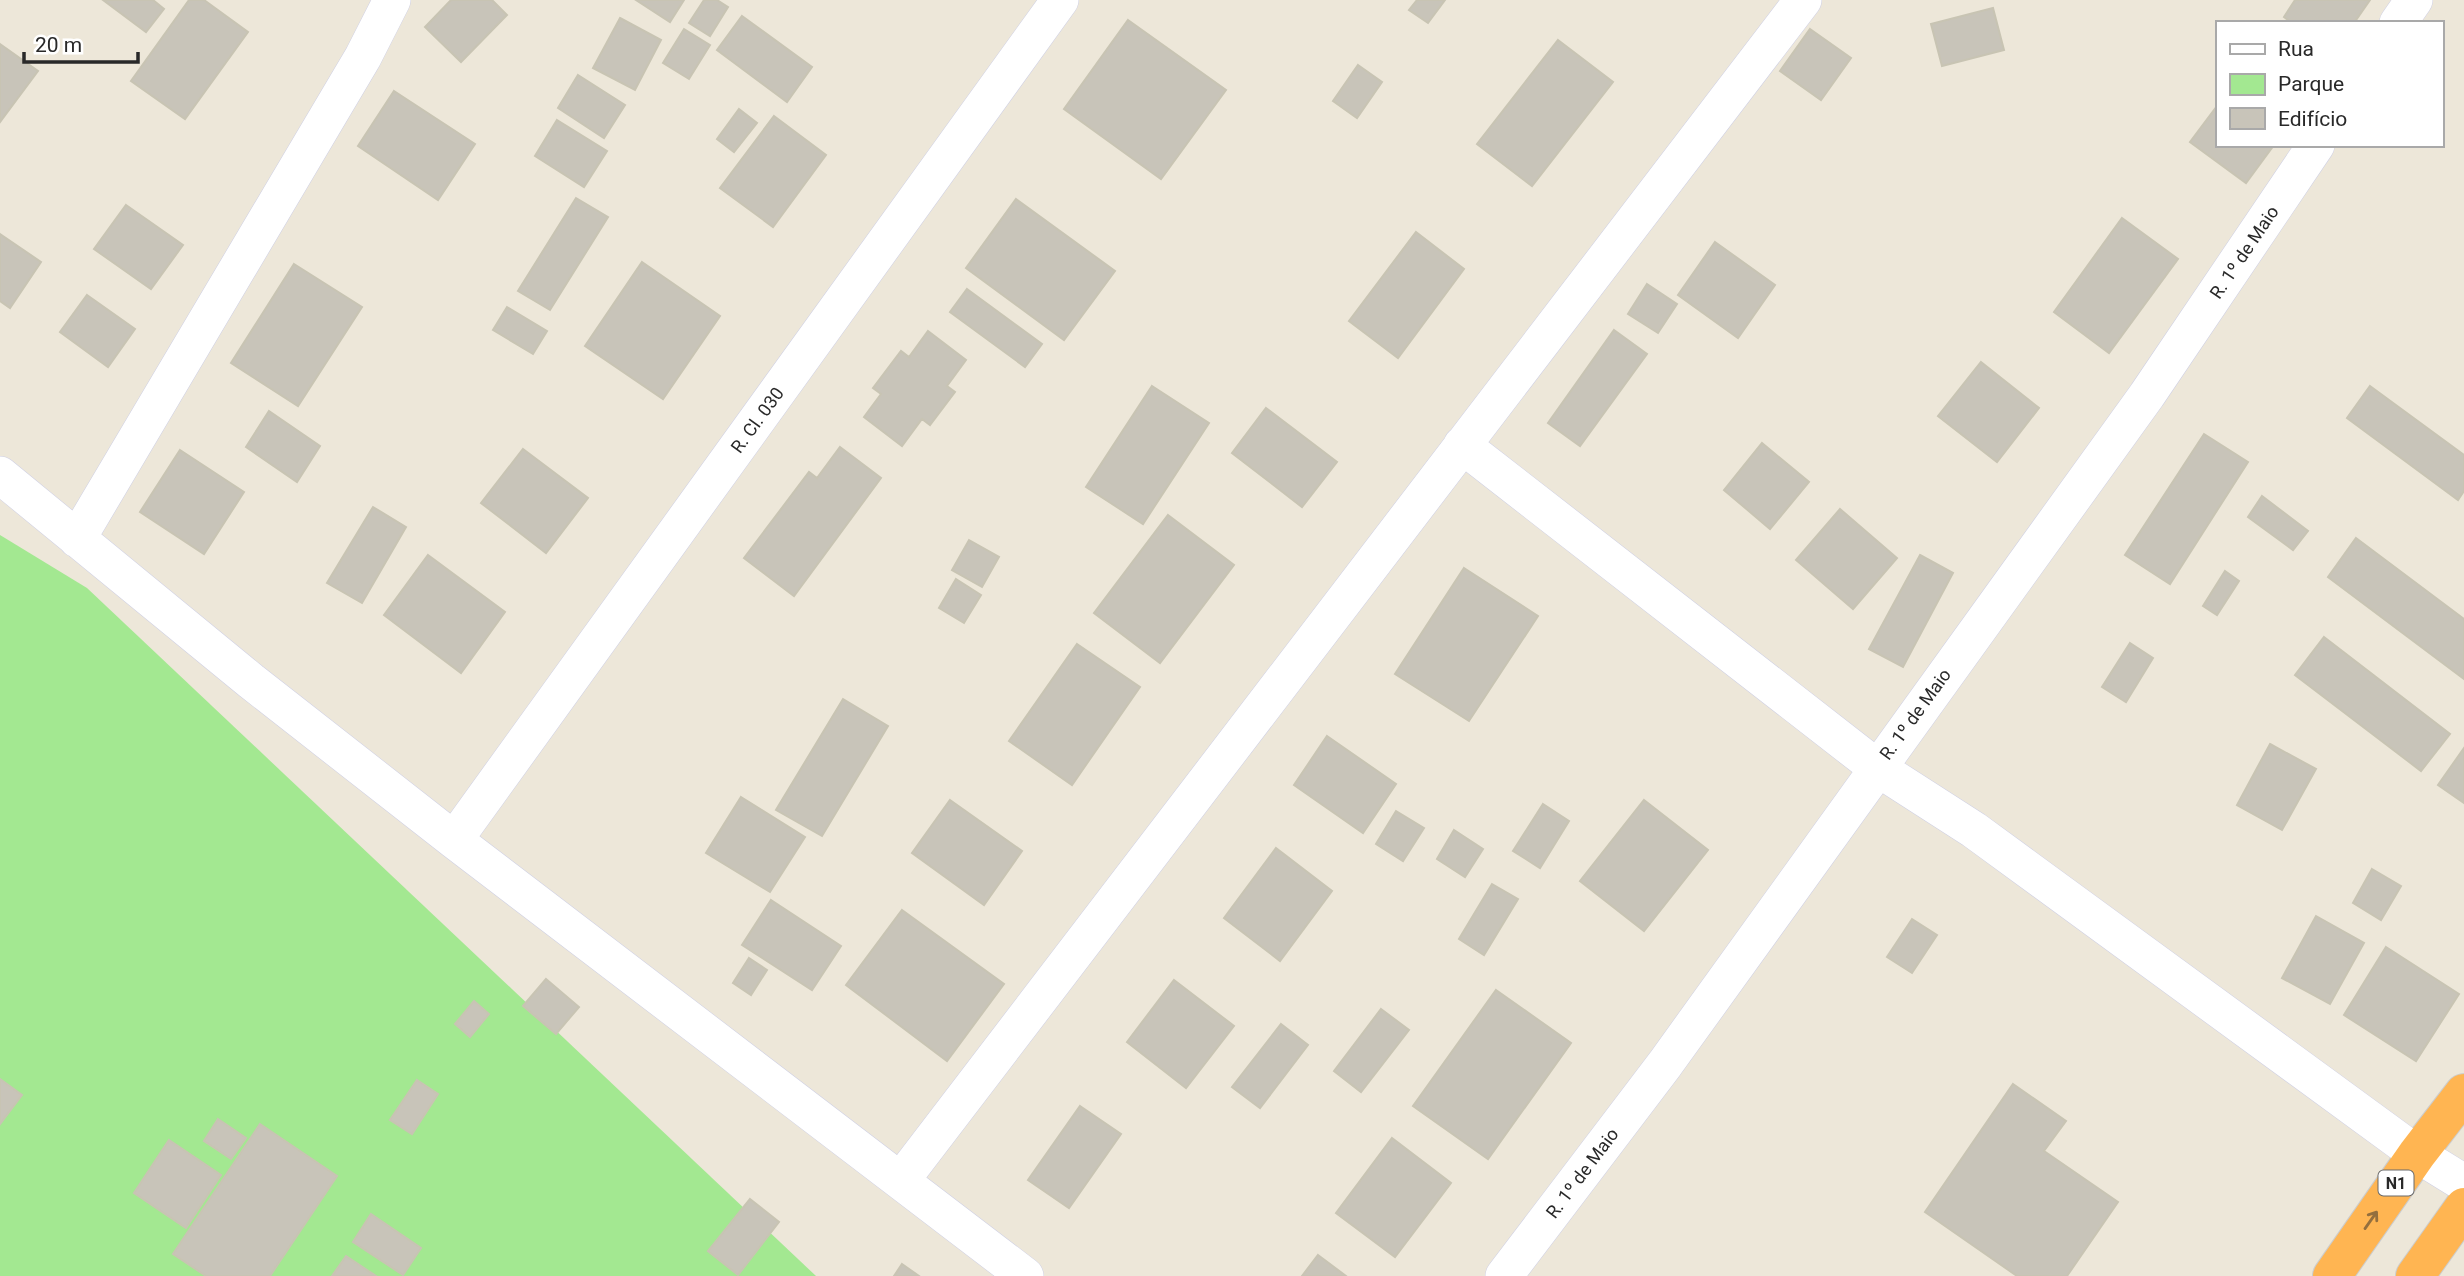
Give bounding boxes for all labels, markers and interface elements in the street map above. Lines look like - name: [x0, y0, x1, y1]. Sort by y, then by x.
- scale bar: [24, 21, 138, 65]
- legend: [2216, 21, 2443, 147]
- text: 20 m: [35, 33, 82, 57]
- text: Rua: [2278, 37, 2314, 61]
- text: Parque: [2278, 72, 2344, 96]
- text: Edifício: [2278, 107, 2347, 131]
- street label: R. 1º de Maio: [2205, 202, 2283, 302]
- street label: R. Cl. 030: [726, 383, 788, 457]
- street label: R. 1º de Maio: [1875, 664, 1955, 764]
- street label: R. 1º de Maio: [1541, 1124, 1623, 1222]
- road number: N1: [2378, 1170, 2414, 1196]
- one-way arrow: [2364, 1211, 2378, 1230]

